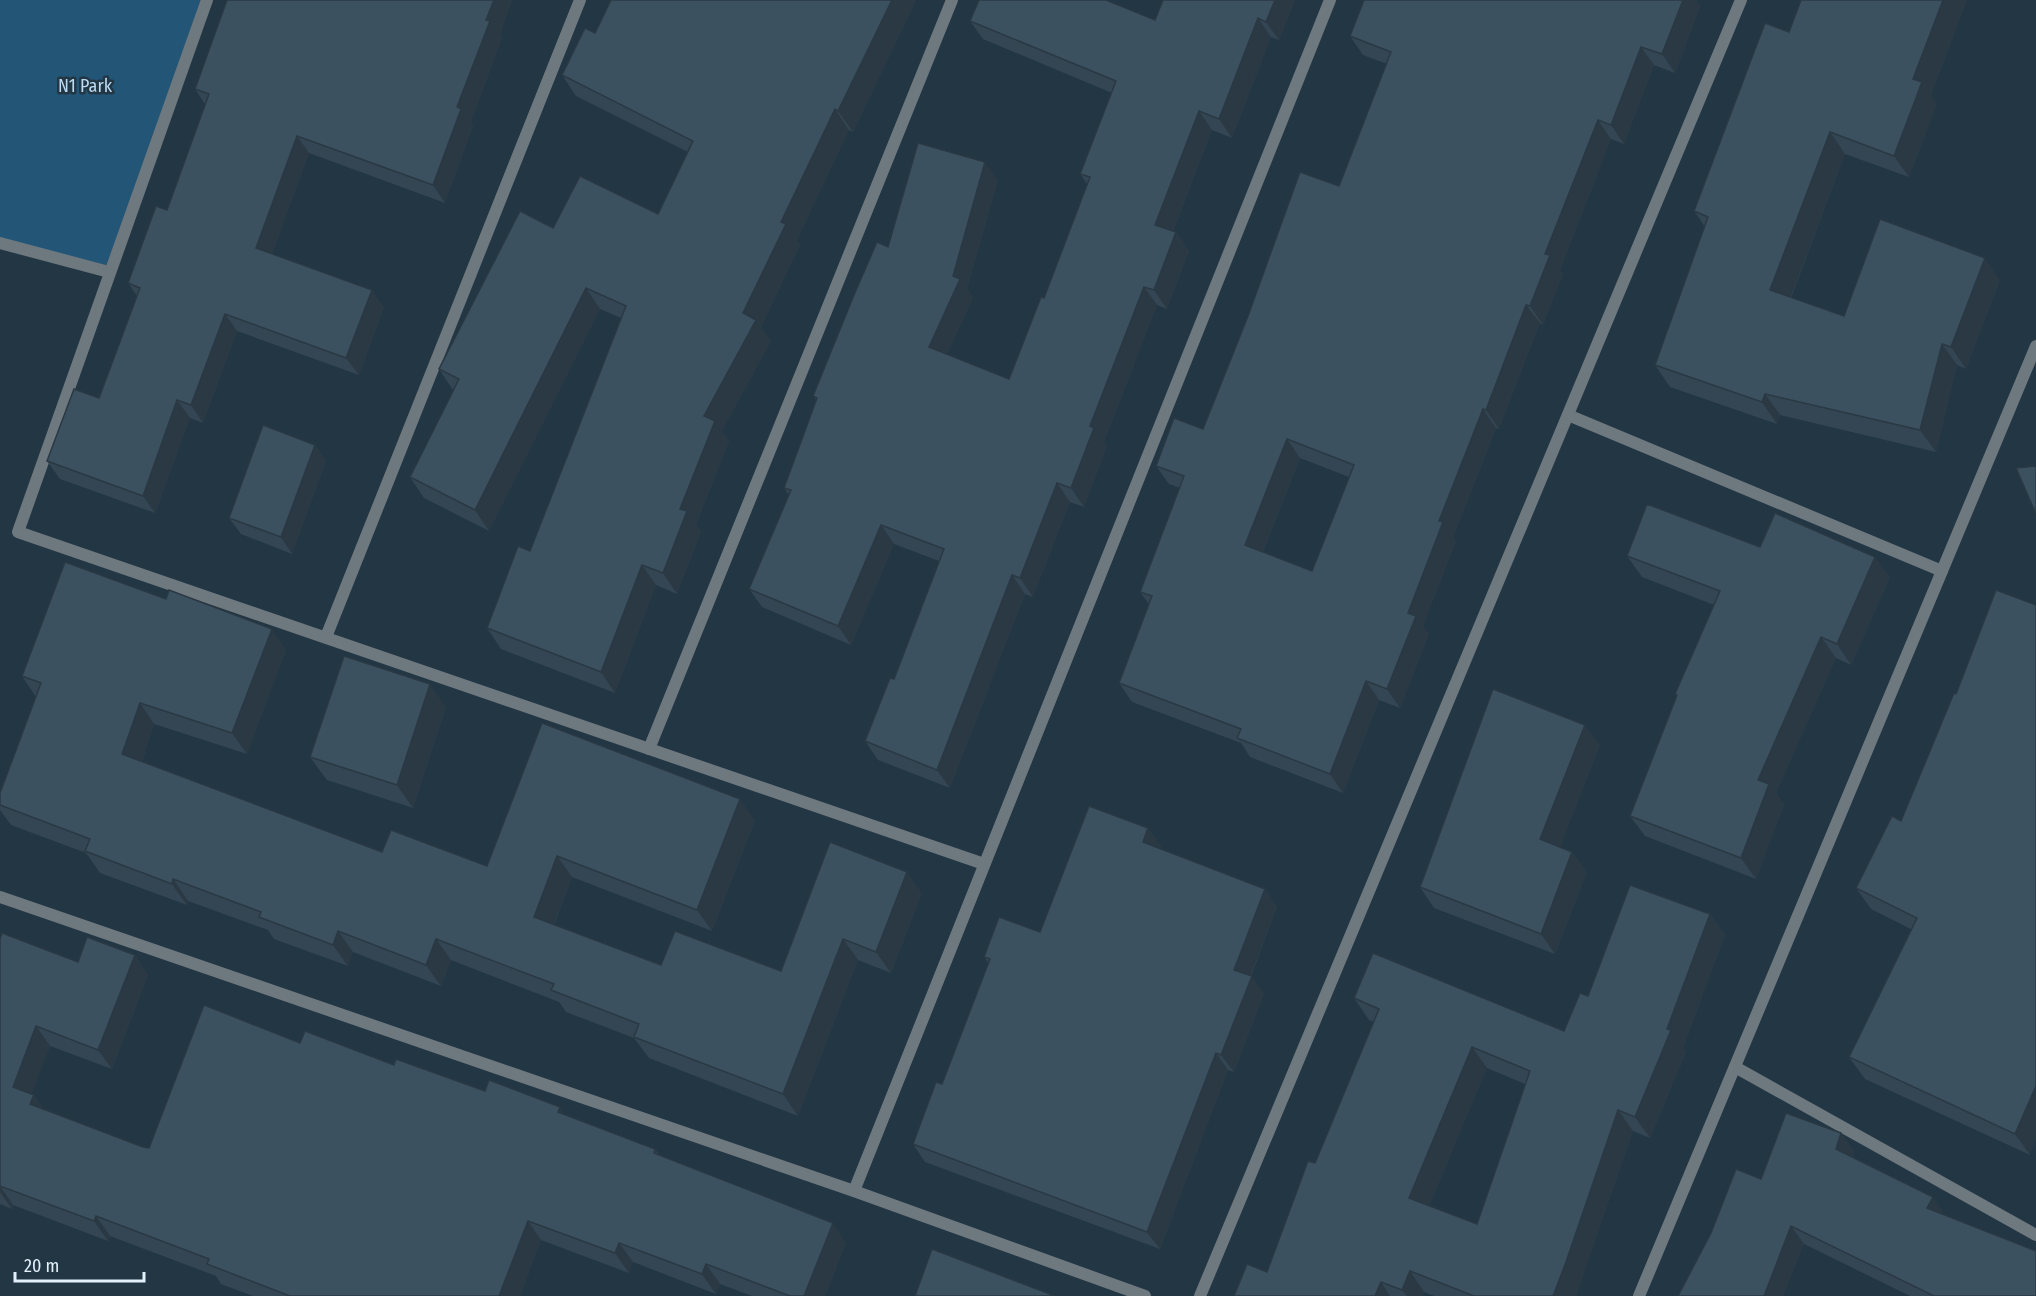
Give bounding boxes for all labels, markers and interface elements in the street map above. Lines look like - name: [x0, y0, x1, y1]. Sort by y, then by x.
- park label: N1 Park: [58, 75, 113, 97]
- scale bar: [15, 1245, 144, 1283]
- text: 20 m: [24, 1255, 59, 1277]

